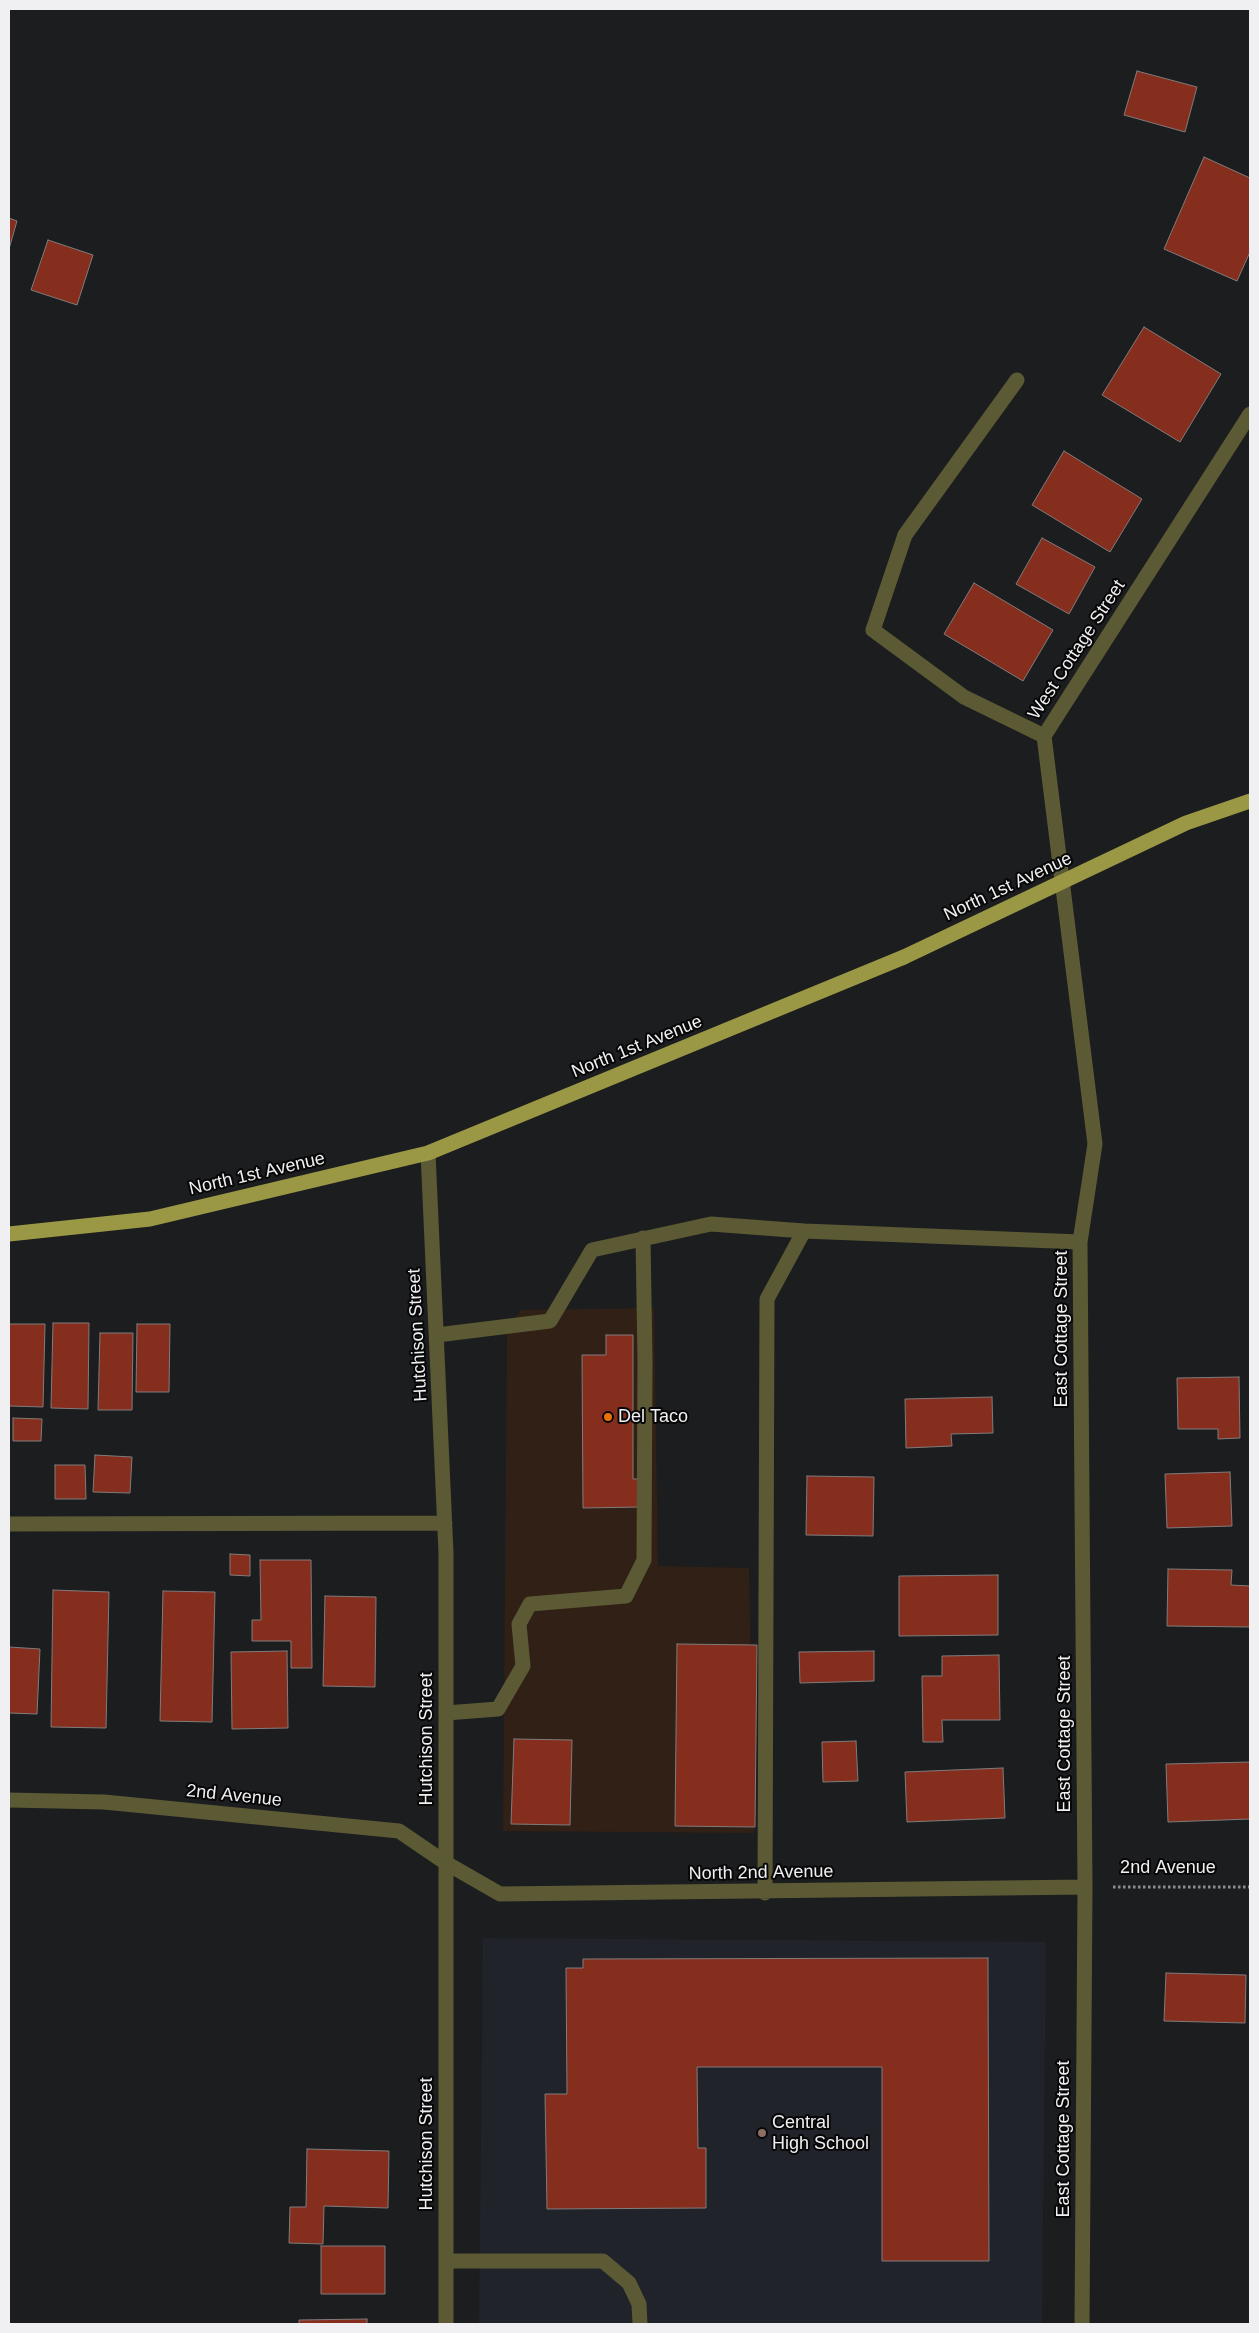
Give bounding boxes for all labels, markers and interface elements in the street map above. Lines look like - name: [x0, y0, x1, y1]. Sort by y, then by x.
- street label: West Cottage Street: [1024, 576, 1130, 724]
- street label: North 1st Avenue: [941, 848, 1075, 926]
- street label: North 1st Avenue: [569, 1011, 705, 1083]
- street label: North 1st Avenue: [187, 1148, 327, 1200]
- street label: East Cottage Street: [1051, 1250, 1073, 1408]
- street label: Hutchison Street: [404, 1268, 432, 1402]
- place label: Del Taco: [618, 1406, 688, 1428]
- marker: Del Taco: [602, 1411, 614, 1423]
- street label: East Cottage Street: [1054, 1655, 1076, 1813]
- street label: Hutchison Street: [416, 1672, 438, 1806]
- street label: 2nd Avenue: [185, 1780, 283, 1812]
- street label: 2nd Avenue: [1120, 1857, 1216, 1879]
- street label: North 2nd Avenue: [688, 1861, 834, 1885]
- street label: East Cottage Street: [1053, 2060, 1075, 2218]
- street label: Hutchison Street: [416, 2077, 438, 2211]
- place label: Central High School: [772, 2112, 869, 2154]
- marker: Central High School: [756, 2127, 768, 2139]

